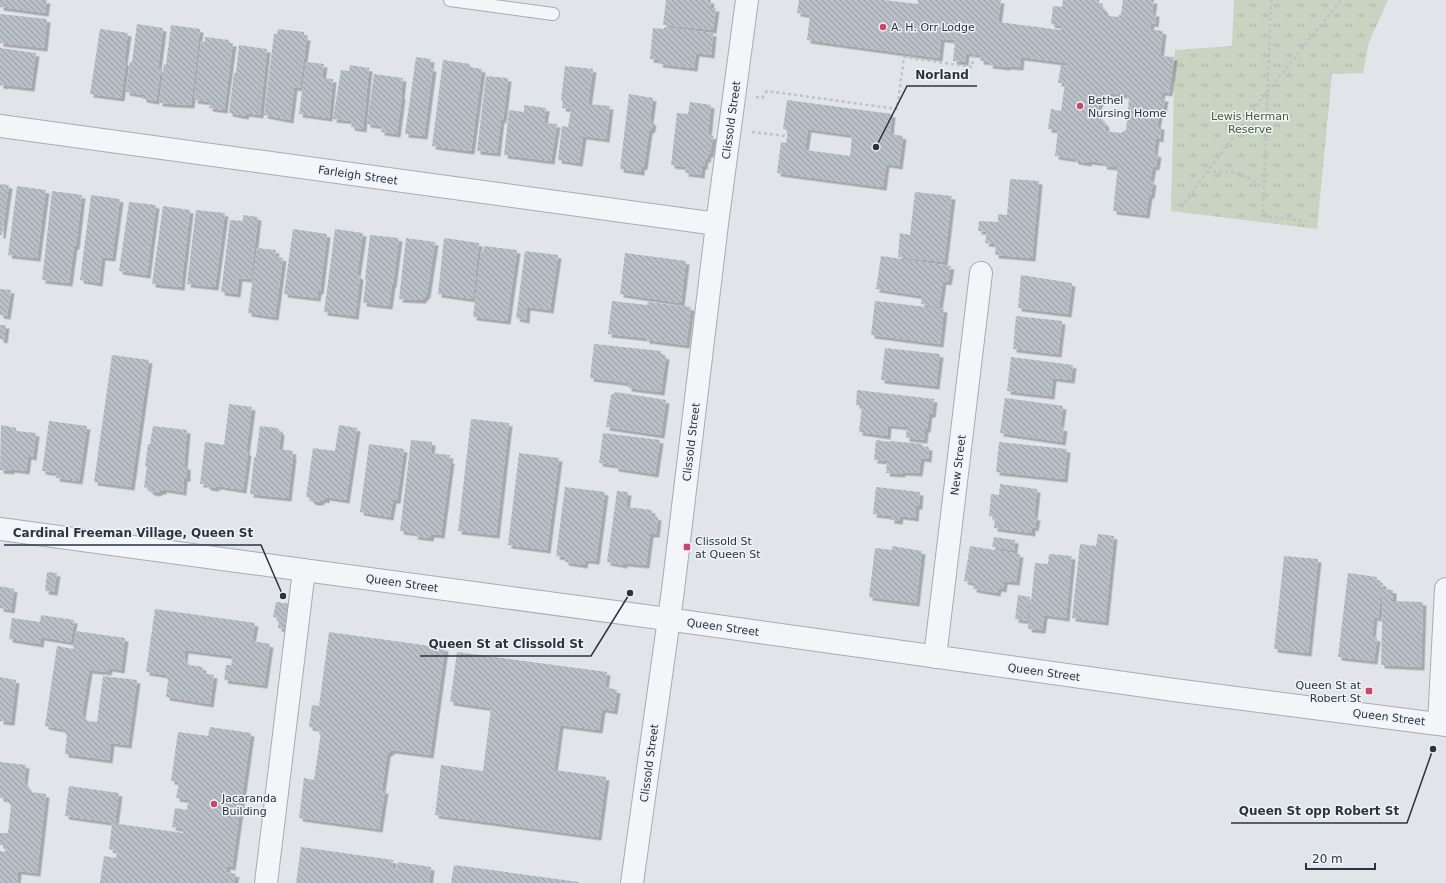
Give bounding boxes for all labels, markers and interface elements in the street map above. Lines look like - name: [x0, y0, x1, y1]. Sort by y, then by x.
- place label: A. H. Orr Lodge: [891, 21, 975, 34]
- marker: A. H. Orr Lodge: [878, 22, 888, 32]
- callout: Norland: [907, 62, 977, 86]
- text: Norland: [915, 68, 969, 82]
- street label: Clissold Street: [720, 79, 744, 160]
- place label: Bethel Nursing Home: [1088, 94, 1167, 120]
- marker: Bethel Nursing Home: [1075, 101, 1085, 111]
- park label: Lewis Herman Reserve: [1211, 110, 1289, 136]
- street label: Farleigh Street: [317, 163, 399, 188]
- street label: Clissold Street: [680, 401, 703, 482]
- street label: New Street: [948, 433, 969, 496]
- callout: Cardinal Freeman Village, Queen St: [4, 521, 261, 545]
- text: Cardinal Freeman Village, Queen St: [13, 526, 254, 540]
- place label: Clissold St at Queen St: [695, 535, 761, 561]
- marker: Clissold St at Queen St: [682, 542, 692, 552]
- street label: Queen Street: [365, 572, 440, 595]
- street label: Queen Street: [686, 616, 761, 639]
- callout: Queen St at Clissold St: [420, 632, 591, 656]
- text: Queen St at Clissold St: [428, 637, 584, 651]
- street label: Queen Street: [1007, 661, 1082, 684]
- place label: Queen St at Robert St: [1296, 679, 1362, 705]
- marker: Queen St at Robert St: [1364, 686, 1374, 696]
- street label: Queen Street: [1352, 707, 1427, 728]
- street label: Clissold Street: [638, 722, 662, 803]
- place label: Jacaranda Building: [221, 792, 277, 818]
- marker: Jacaranda Building: [209, 799, 219, 809]
- callout: Queen St opp Robert St: [1231, 799, 1407, 823]
- text: Queen St opp Robert St: [1239, 804, 1399, 818]
- scale bar: [1306, 845, 1375, 871]
- text: 20 m: [1312, 852, 1343, 866]

